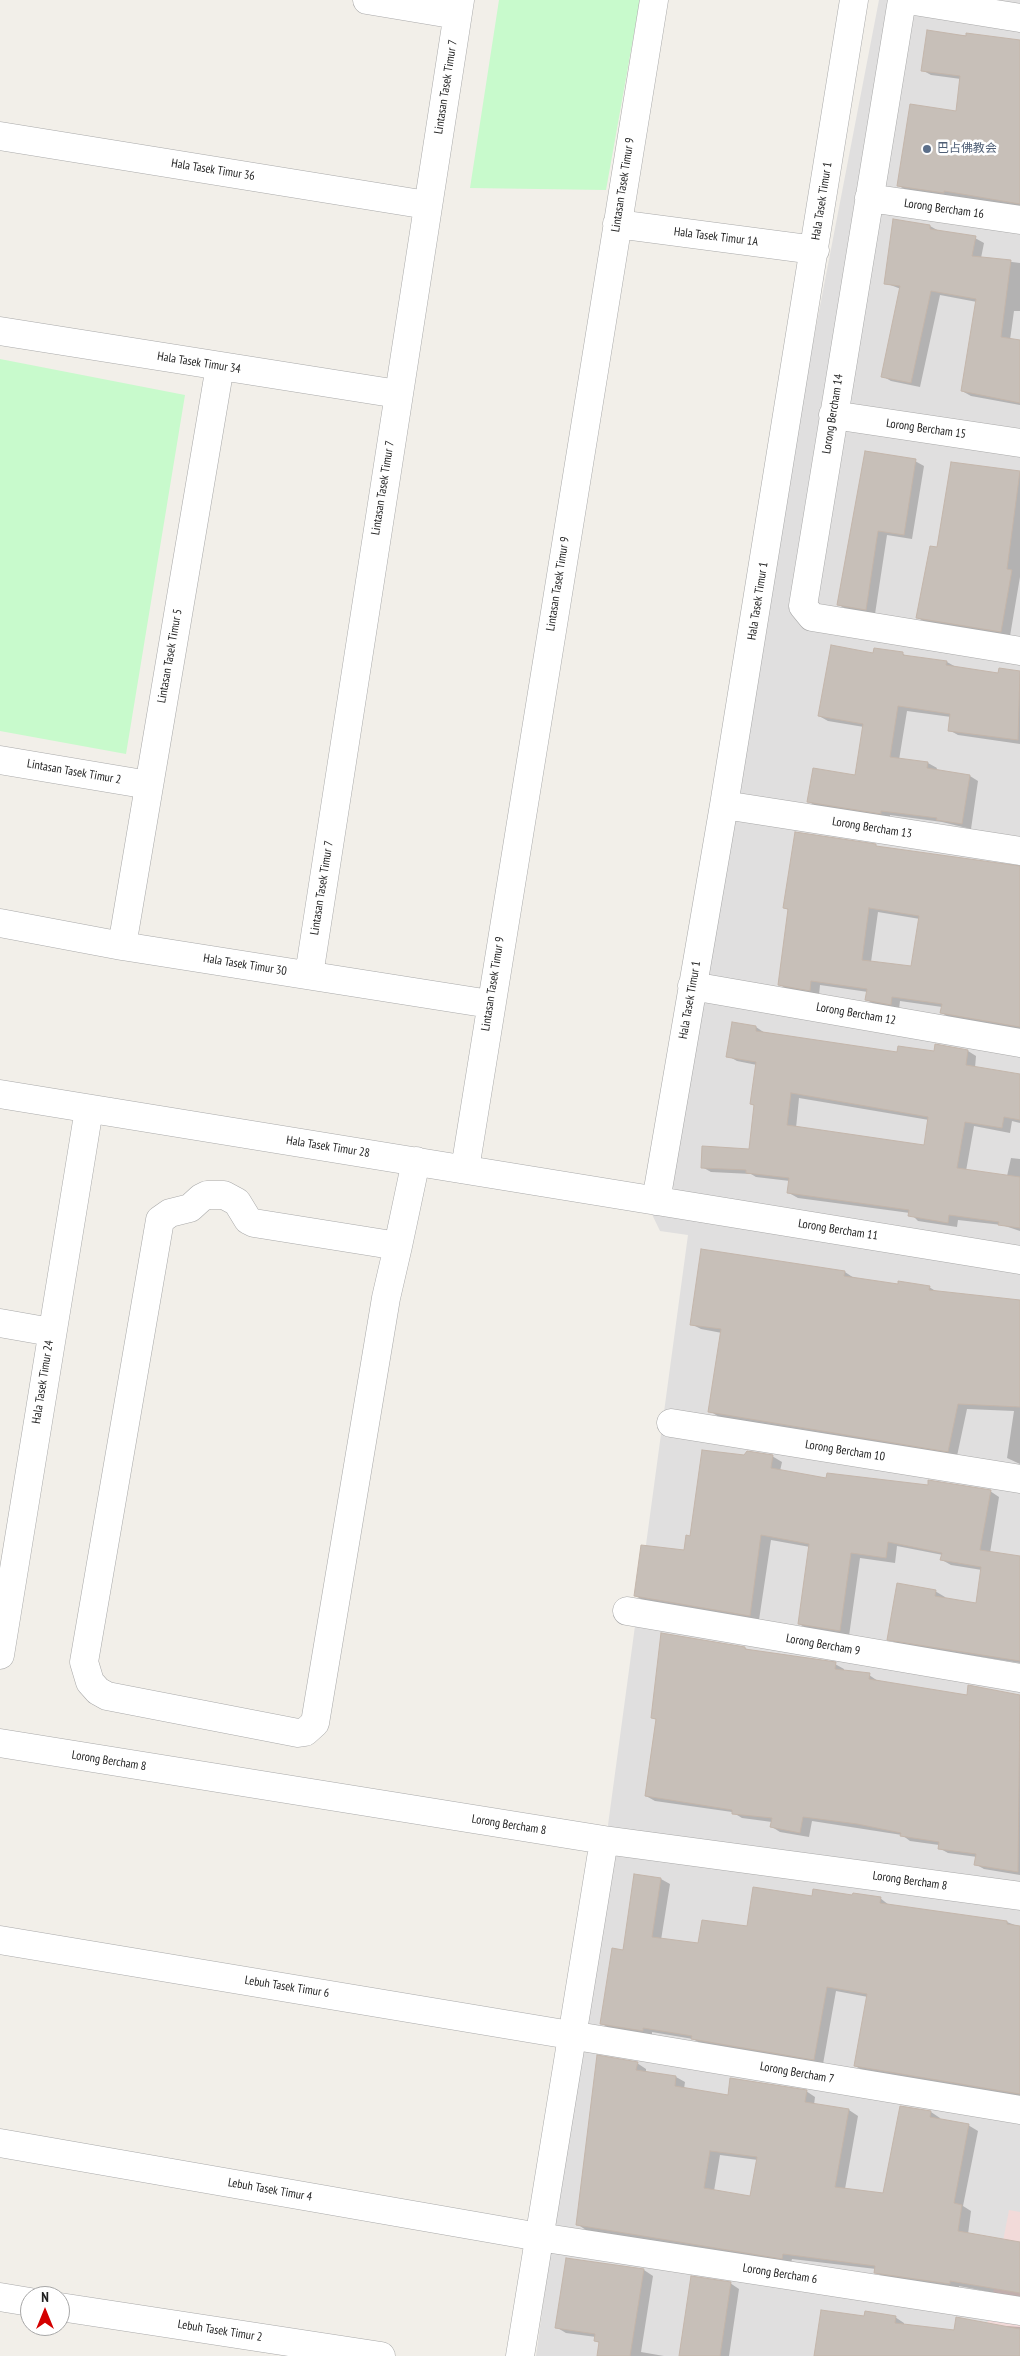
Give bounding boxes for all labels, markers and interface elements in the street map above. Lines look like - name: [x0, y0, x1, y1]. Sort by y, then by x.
- street label: Lintasan Tasek Timur 7: [431, 39, 461, 135]
- street label: Lintasan Tasek Timur 9: [608, 137, 638, 233]
- place label: 巴占佛教会: [937, 142, 997, 156]
- marker: 巴占佛教会: [921, 143, 933, 155]
- street label: Hala Tasek Timur 36: [170, 156, 256, 184]
- street label: Hala Tasek Timur 1: [809, 161, 835, 241]
- street label: Lorong Bercham 16: [903, 196, 985, 222]
- street label: Hala Tasek Timur 1A: [673, 225, 759, 249]
- street label: Hala Tasek Timur 34: [156, 349, 242, 377]
- street label: Lorong Bercham 14: [820, 373, 846, 455]
- street label: Lorong Bercham 15: [885, 416, 967, 442]
- street label: Lintasan Tasek Timur 7: [368, 440, 398, 536]
- street label: Lintasan Tasek Timur 9: [543, 536, 573, 632]
- street label: Hala Tasek Timur 1: [745, 561, 771, 641]
- street label: Lintasan Tasek Timur 5: [155, 608, 185, 704]
- street label: Lintasan Tasek Timur 2: [26, 757, 122, 787]
- street label: Lorong Bercham 13: [831, 815, 913, 841]
- street label: Lintasan Tasek Timur 7: [307, 840, 337, 936]
- street label: Lintasan Tasek Timur 9: [478, 936, 508, 1032]
- street label: Hala Tasek Timur 30: [202, 951, 288, 979]
- street label: Hala Tasek Timur 1: [676, 960, 704, 1040]
- street label: Lorong Bercham 12: [815, 1000, 897, 1028]
- street label: Hala Tasek Timur 28: [285, 1133, 371, 1161]
- street label: Lorong Bercham 11: [797, 1217, 879, 1243]
- street label: Hala Tasek Timur 24: [29, 1339, 57, 1425]
- street label: Lorong Bercham 10: [804, 1438, 886, 1464]
- street label: Lorong Bercham 9: [785, 1631, 861, 1659]
- street label: Lorong Bercham 8: [71, 1748, 147, 1774]
- street label: Lorong Bercham 8: [471, 1812, 547, 1838]
- street label: Lorong Bercham 8: [872, 1869, 948, 1893]
- street label: Lebuh Tasek Timur 6: [244, 1973, 330, 2001]
- street label: Lorong Bercham 7: [759, 2059, 835, 2087]
- street label: Lebuh Tasek Timur 4: [227, 2176, 313, 2204]
- street label: Lorong Bercham 6: [742, 2261, 818, 2287]
- north arrow: [20, 2286, 70, 2336]
- text: N: [41, 2288, 49, 2306]
- street label: Lebuh Tasek Timur 2: [177, 2317, 263, 2345]

